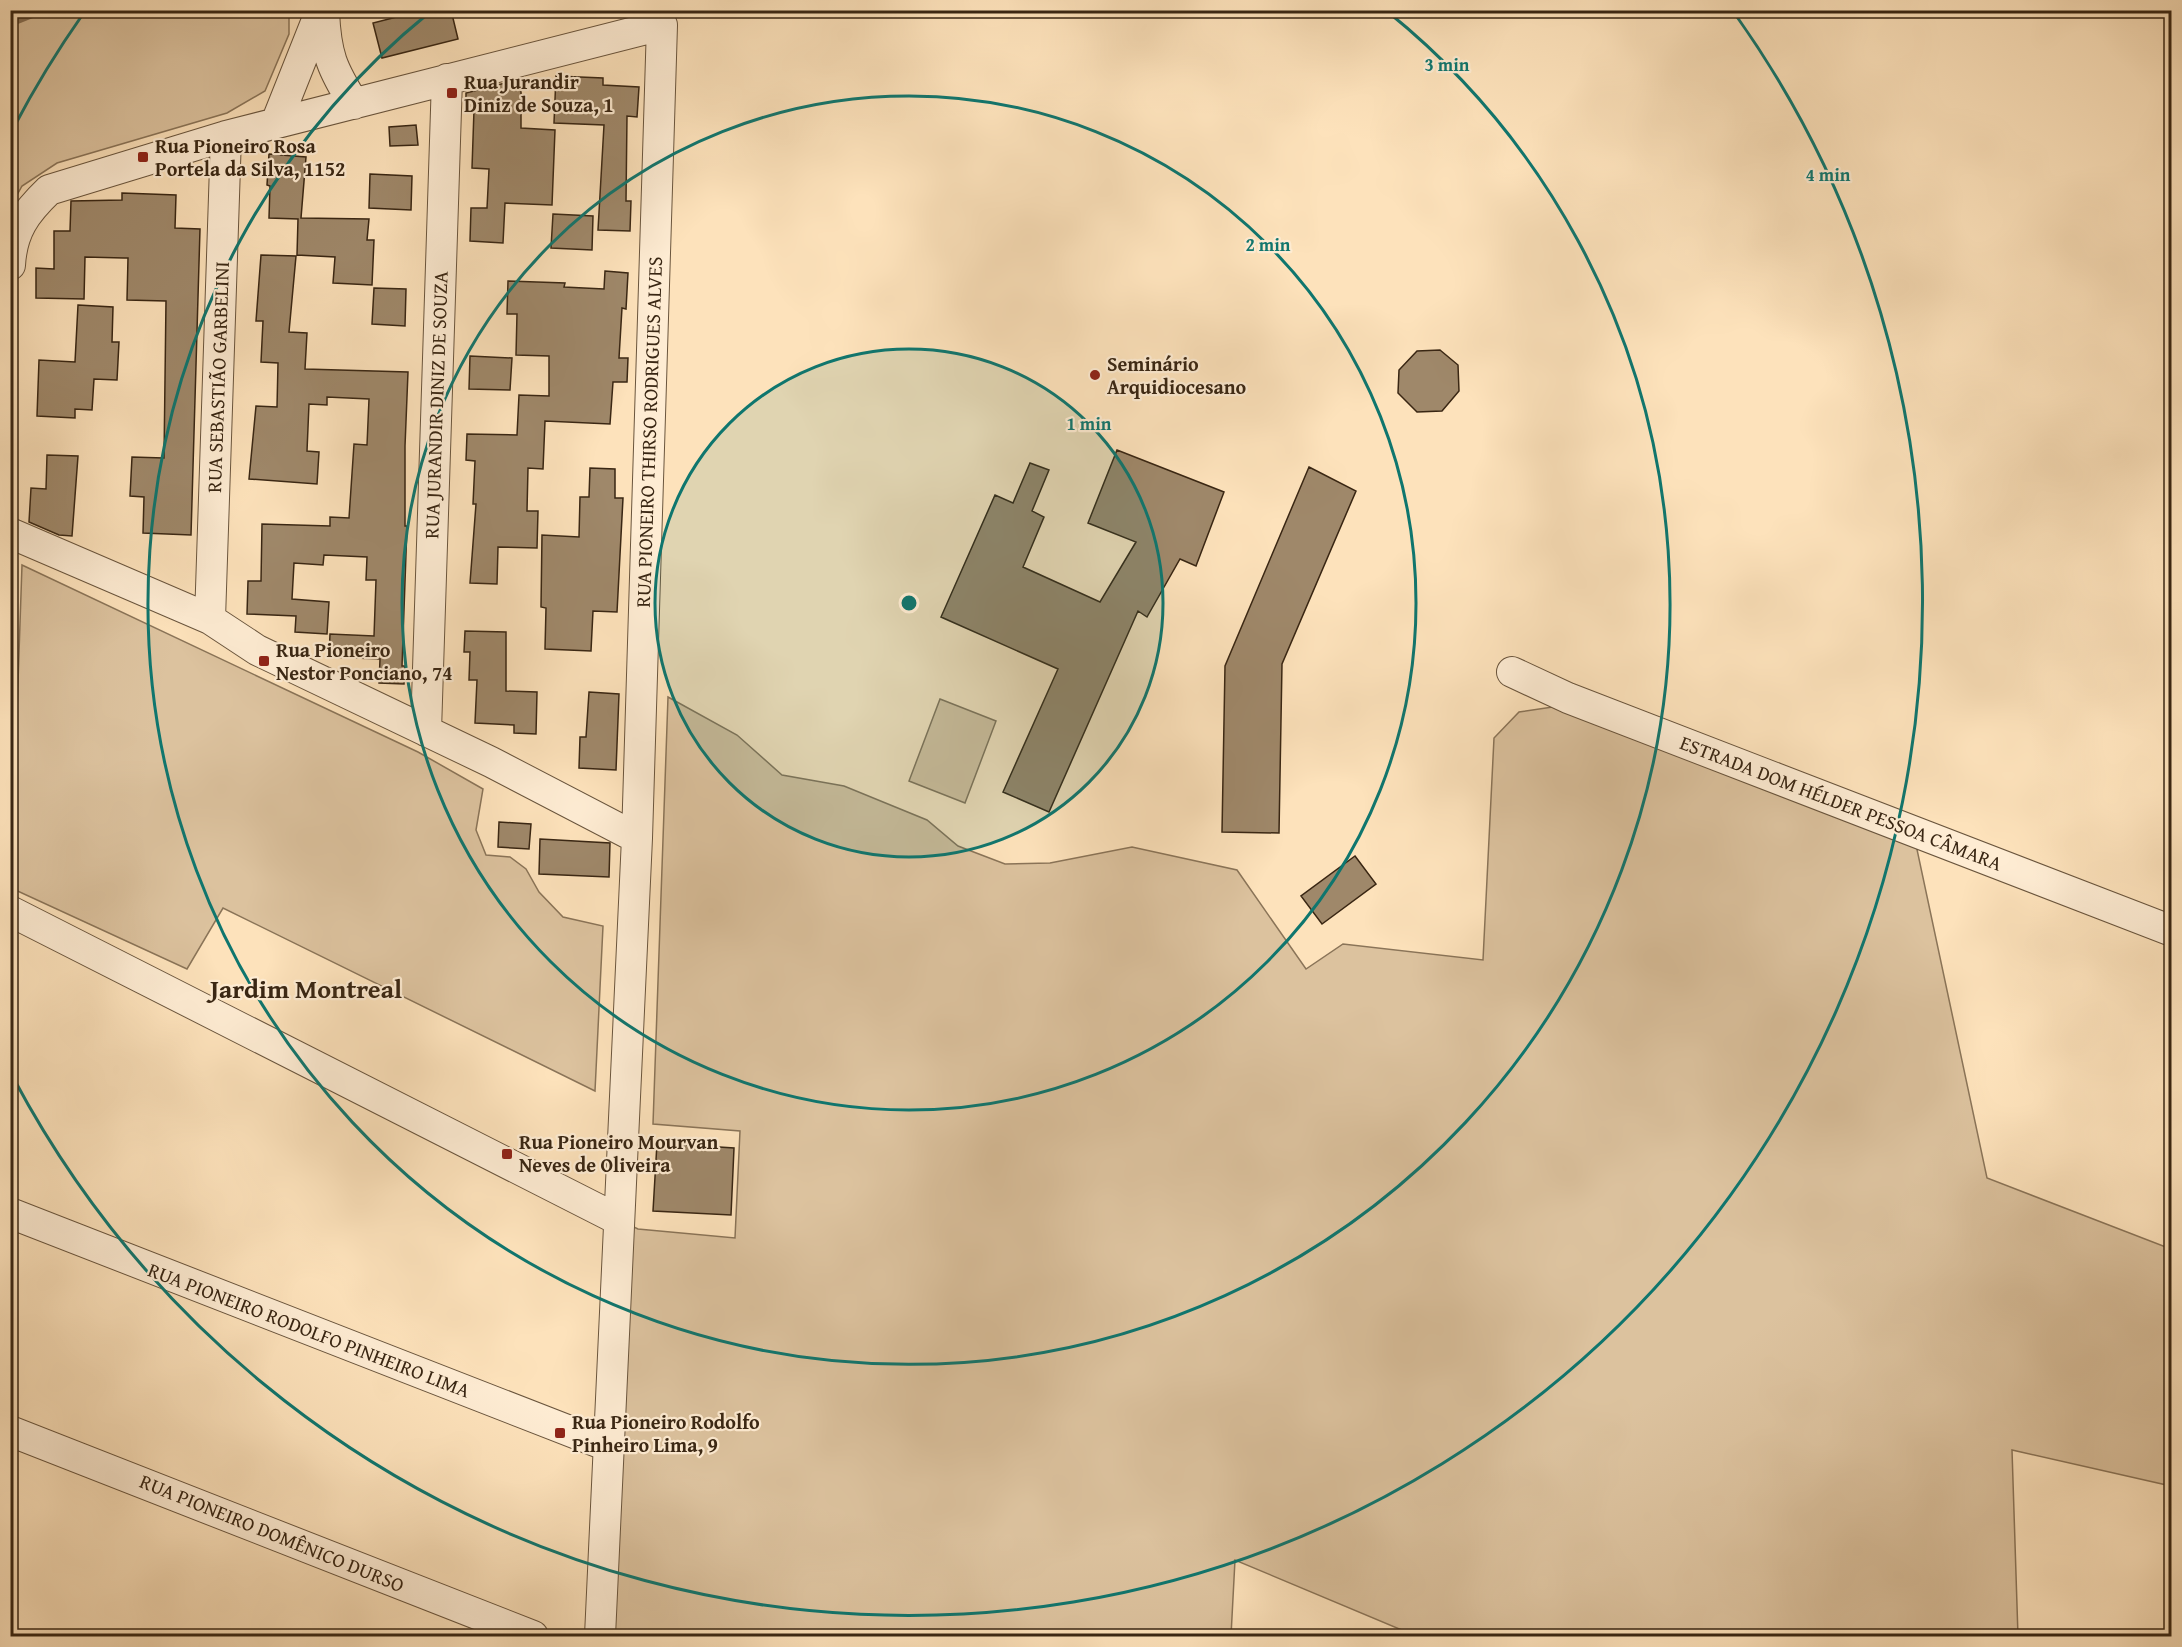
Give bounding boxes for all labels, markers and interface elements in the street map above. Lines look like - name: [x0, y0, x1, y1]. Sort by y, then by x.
- text: 3 min: [1425, 51, 1470, 78]
- place label: Rua Jurandir Diniz de Souza, 1: [464, 67, 614, 119]
- marker: Rua Jurandir Diniz de Souza, 1: [445, 86, 459, 100]
- place label: Rua Pioneiro Rosa Portela da Silva, 1152: [155, 131, 345, 183]
- marker: Rua Pioneiro Rosa Portela da Silva, 1152: [136, 150, 150, 164]
- text: 4 min: [1806, 161, 1851, 188]
- text: 2 min: [1246, 231, 1291, 258]
- street label: RUA PIONEIRO THIRSO RODRIGUES ALVES: [628, 256, 669, 608]
- street label: RUA SEBASTIÃO GARBELINI: [199, 261, 236, 493]
- street label: RUA JURANDIR DINIZ DE SOUZA: [416, 271, 455, 539]
- place label: Seminário Arquidiocesano: [1107, 349, 1247, 401]
- marker: Seminário Arquidiocesano: [1088, 368, 1102, 382]
- text: 1 min: [1067, 410, 1112, 437]
- centre of rings: [899, 593, 919, 613]
- place label: Rua Pioneiro Nestor Ponciano, 74: [276, 635, 453, 687]
- marker: Rua Pioneiro Nestor Ponciano, 74: [257, 654, 271, 668]
- street label: ESTRADA DOM HÉLDER PESSOA CÂMARA: [1676, 728, 2006, 878]
- district label: Jardim Montreal: [206, 969, 402, 1008]
- place label: Rua Pioneiro Mourvan Neves de Oliveira: [519, 1127, 718, 1179]
- marker: Rua Pioneiro Mourvan Neves de Oliveira: [500, 1147, 514, 1161]
- street label: RUA PIONEIRO RODOLFO PINHEIRO LIMA: [144, 1255, 474, 1404]
- place label: Rua Pioneiro Rodolfo Pinheiro Lima, 9: [572, 1407, 760, 1459]
- marker: Rua Pioneiro Rodolfo Pinheiro Lima, 9: [553, 1426, 567, 1440]
- street label: RUA PIONEIRO DOMÊNICO DURSO: [136, 1466, 409, 1599]

